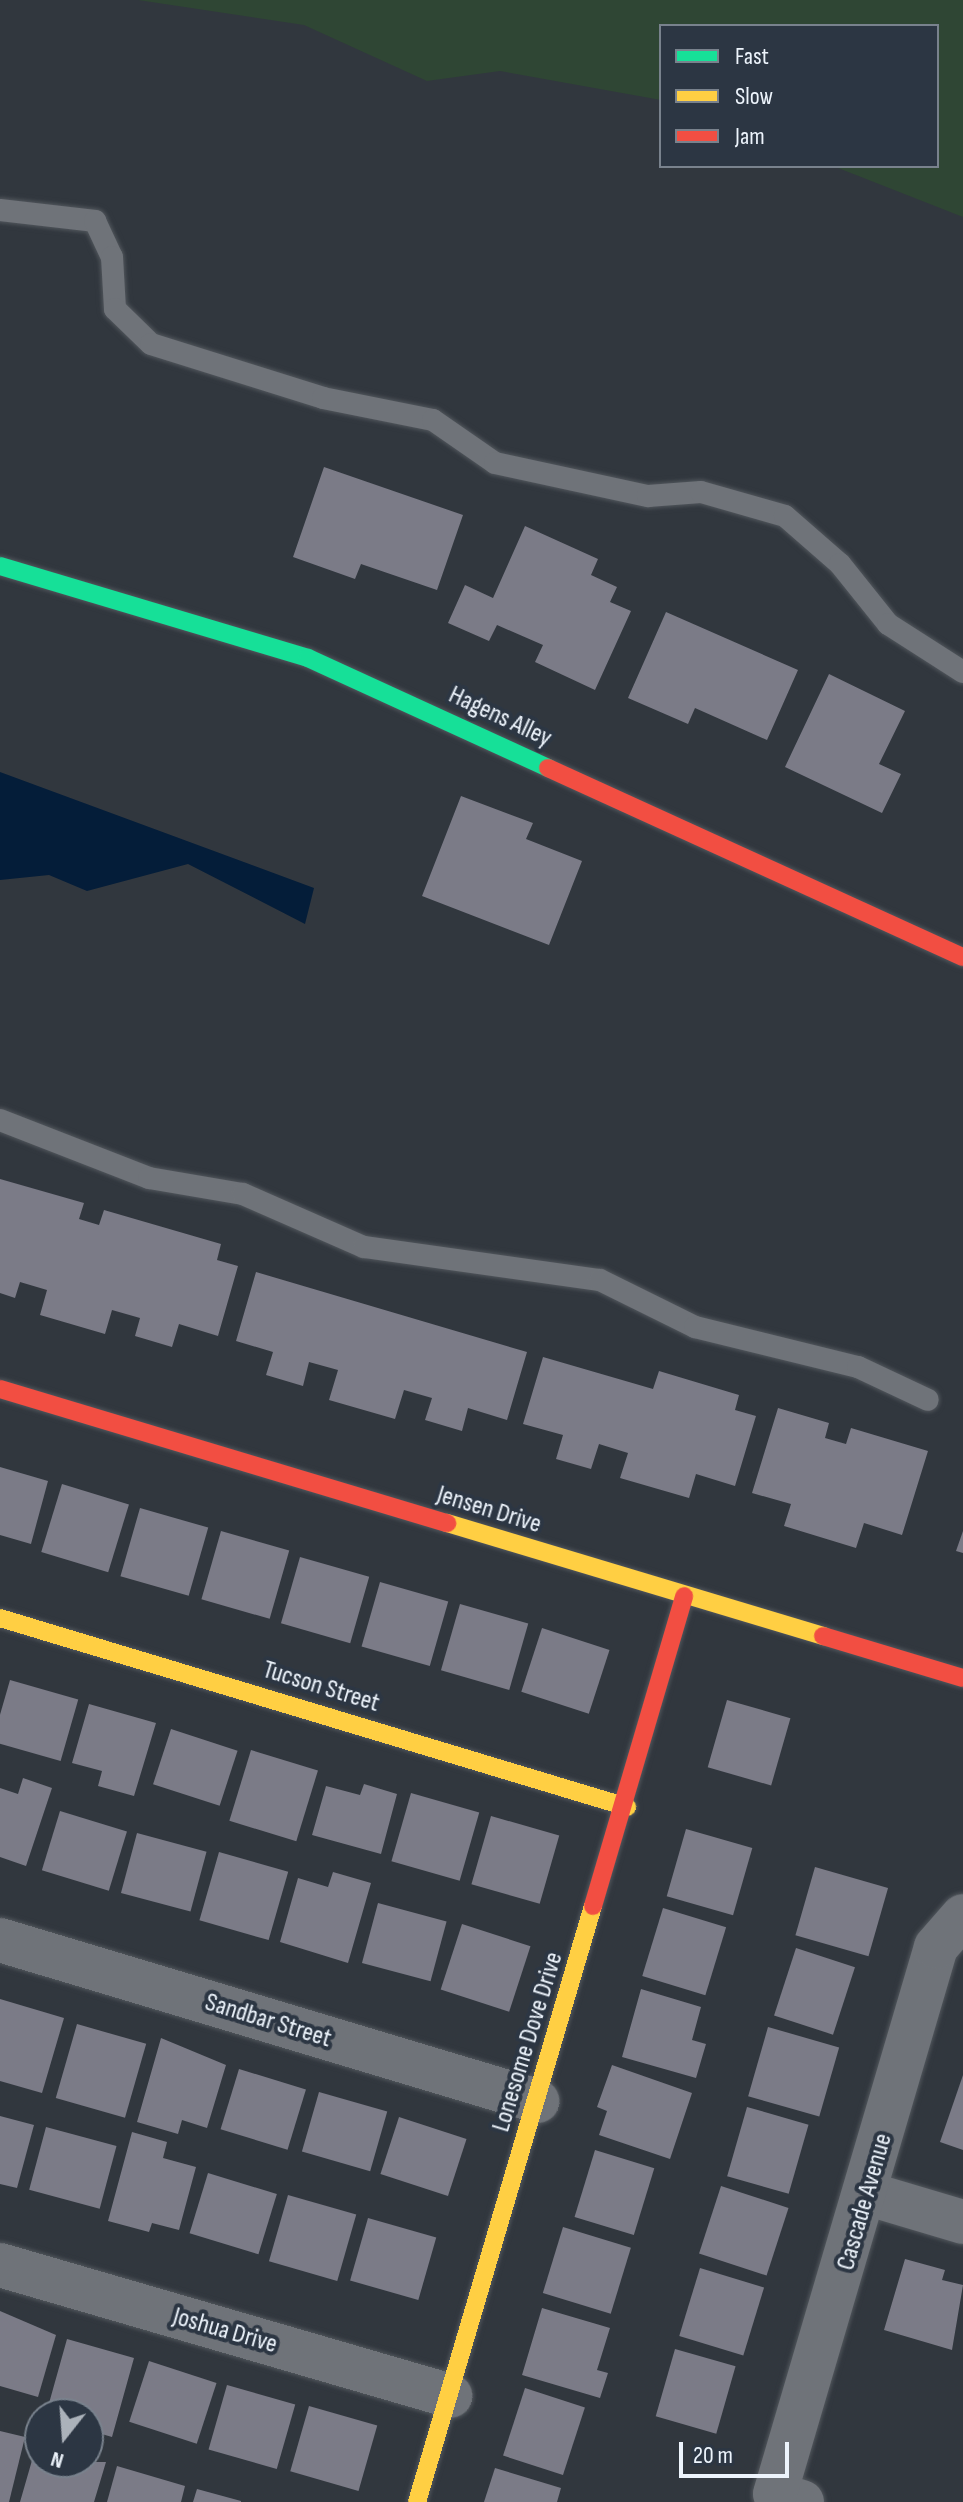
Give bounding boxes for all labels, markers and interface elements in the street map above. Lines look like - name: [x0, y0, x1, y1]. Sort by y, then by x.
- legend: [659, 24, 939, 168]
- text: Fast: [735, 42, 769, 71]
- text: Slow: [735, 82, 773, 111]
- text: Jam: [735, 122, 765, 151]
- street label: Hagens Alley: [444, 680, 556, 754]
- street label: Jensen Drive: [433, 1479, 545, 1541]
- street label: Tucson Street: [259, 1655, 383, 1719]
- street label: Lonesome Dove Drive: [486, 1948, 570, 2136]
- street label: Sandbar Street: [201, 1987, 335, 2055]
- street label: Cascade Avenue: [831, 2130, 899, 2274]
- street label: Joshua Drive: [169, 2301, 281, 2361]
- north arrow: [24, 2398, 104, 2478]
- scale bar: [683, 2426, 793, 2476]
- text: 20 m: [693, 2441, 733, 2470]
- text: N: [48, 2445, 67, 2474]

